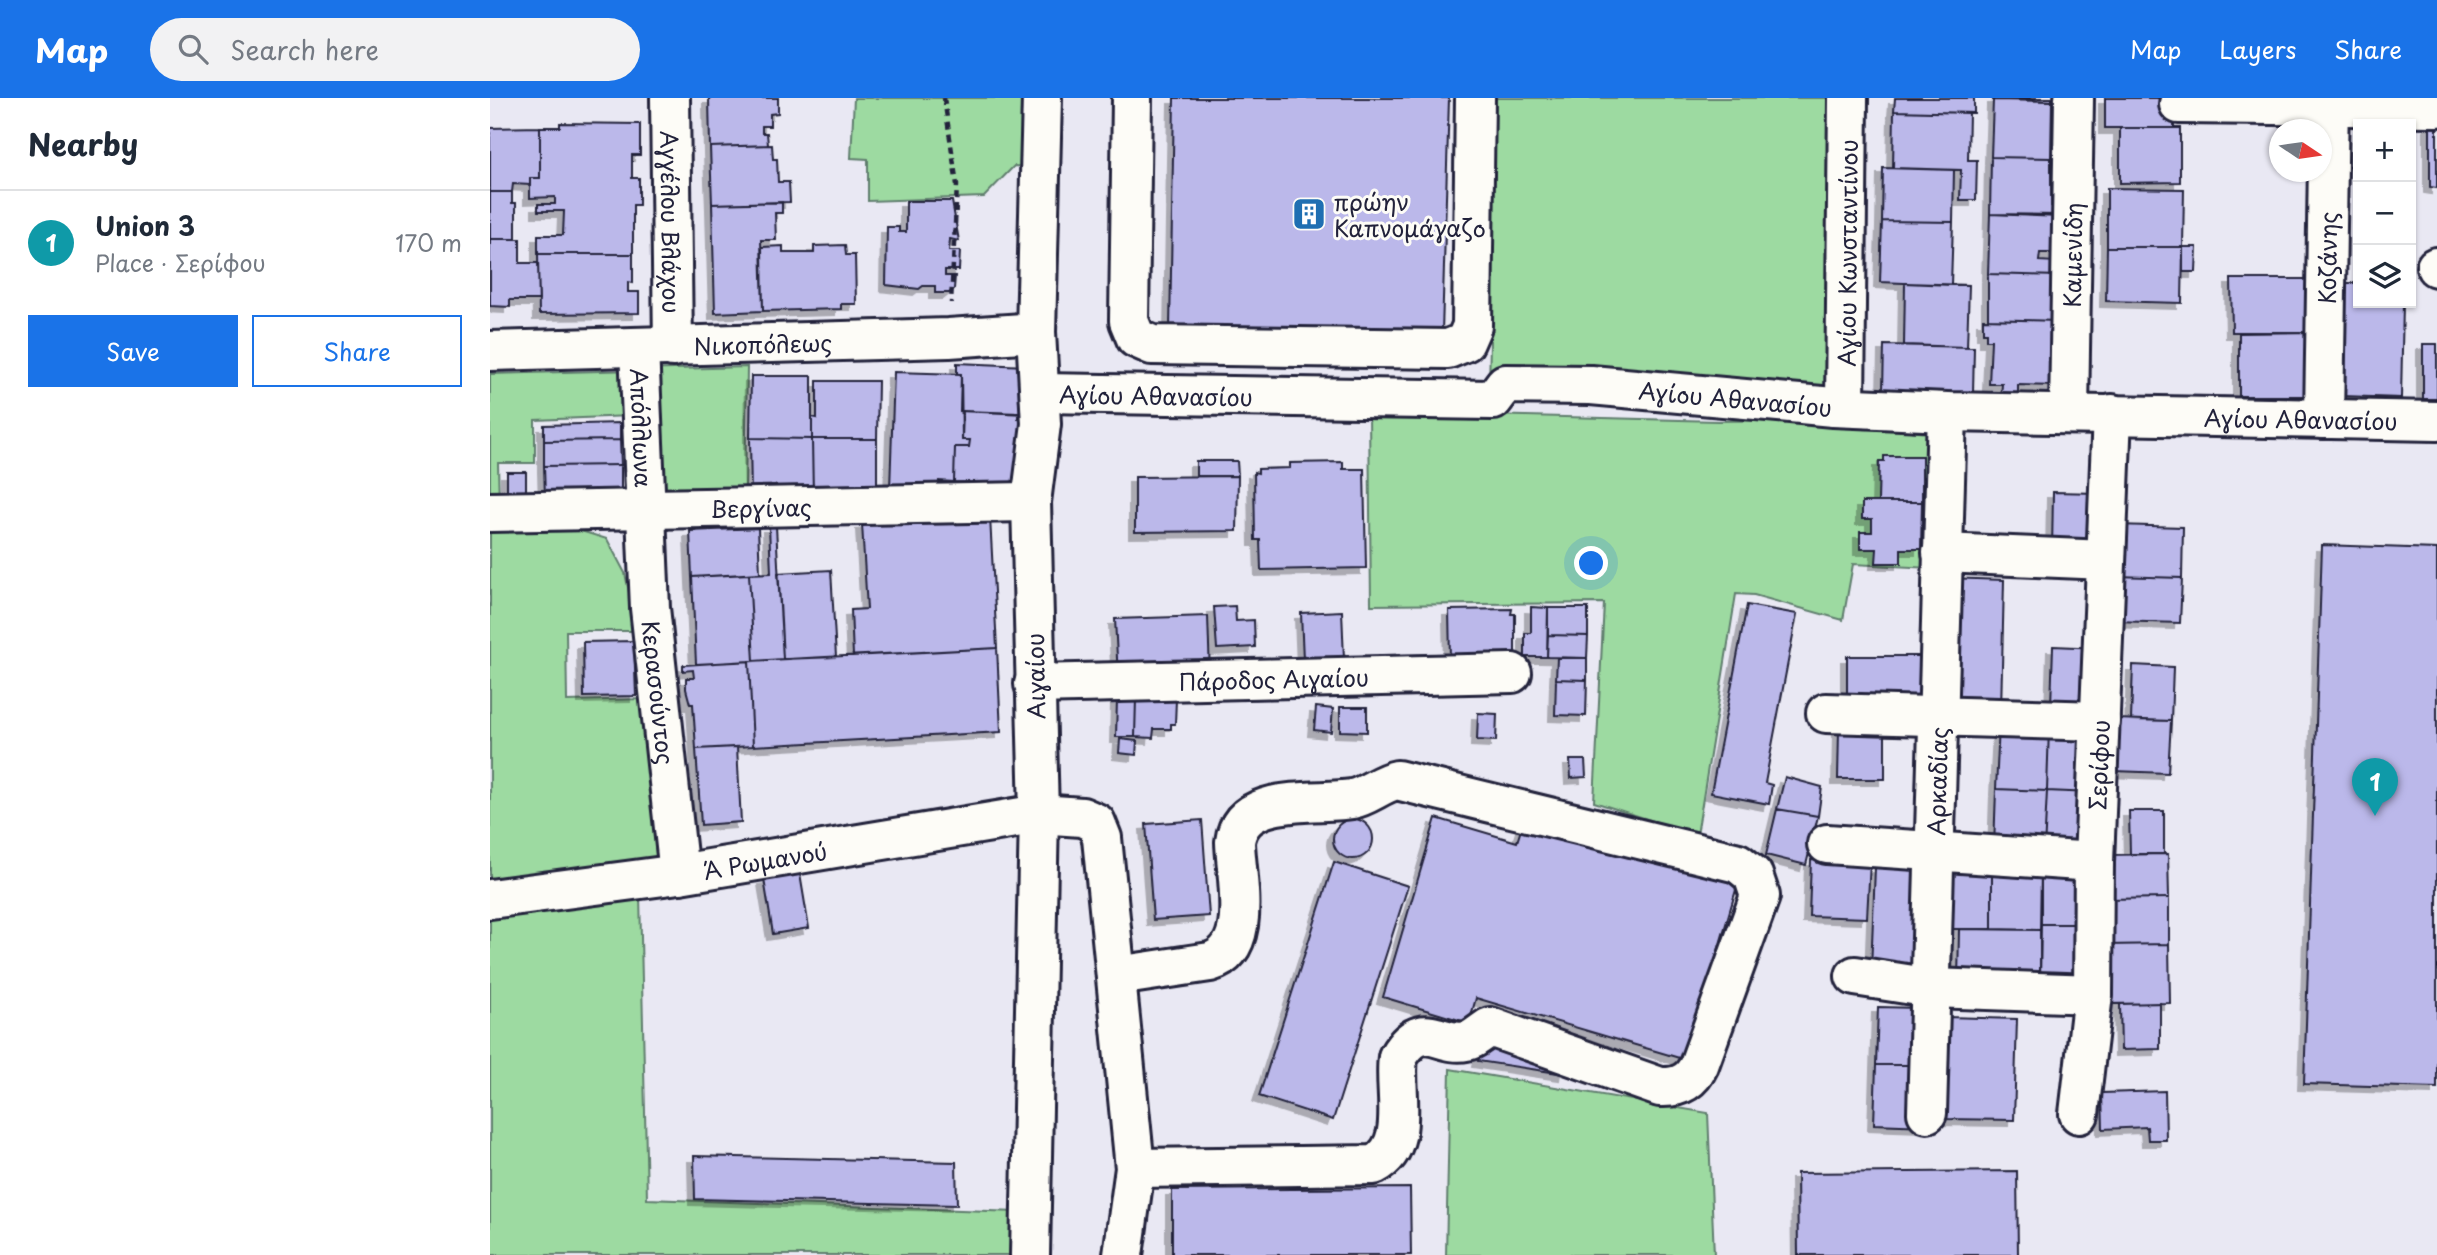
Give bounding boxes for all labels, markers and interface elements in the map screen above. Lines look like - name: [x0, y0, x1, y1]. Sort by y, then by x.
- search box: [150, 18, 640, 81]
- text: Map: [35, 24, 108, 74]
- icon: search: [174, 30, 212, 68]
- text: Search here: [230, 30, 379, 69]
- text: Map: [2130, 31, 2181, 67]
- text: Layers: [2219, 31, 2296, 67]
- text: Share: [2334, 31, 2402, 67]
- north arrow: [2269, 119, 2332, 182]
- map controls: [2353, 119, 2416, 308]
- button: +: [2353, 119, 2416, 182]
- text: Nearby: [28, 121, 138, 166]
- street label: Αγγέλου Βλάχου: [653, 130, 690, 314]
- street label: Αγίου Κωνσταντίνου: [1828, 139, 1865, 367]
- button: −: [2353, 182, 2416, 245]
- place label: πρώην Καπνομάγαζο: [1334, 184, 1485, 245]
- building icon: πρώην Καπνομάγαζο: [1290, 195, 1328, 233]
- street label: Καμενίδη: [2053, 202, 2090, 308]
- text: Union 3: [95, 206, 195, 245]
- street label: Κοζάνης: [2308, 211, 2345, 305]
- text: 1: [46, 225, 57, 260]
- text: 170 m: [395, 225, 462, 260]
- text: Place · Σερίφου: [95, 245, 266, 280]
- button: layers: [2353, 245, 2416, 308]
- button: Save: [28, 315, 238, 387]
- button: Share: [252, 315, 462, 387]
- street label: Νικοπόλεως: [693, 324, 833, 363]
- street label: Απόλλωνα: [622, 368, 662, 488]
- street label: Αγίου Αθανασίου: [1637, 372, 1833, 424]
- street label: Αγίου Αθανασίου: [1059, 376, 1253, 414]
- street label: Αγίου Αθανασίου: [2204, 399, 2398, 438]
- street label: Βεργίνας: [710, 489, 812, 525]
- your location: [1574, 546, 1608, 580]
- street label: Κερασούντος: [634, 618, 684, 766]
- street label: Αιγαίου: [1017, 633, 1053, 719]
- street label: Πάροδος Αιγαίου: [1178, 659, 1369, 698]
- street label: Σερίφου: [2079, 719, 2117, 811]
- street label: Αρκαδίας: [1917, 726, 1956, 836]
- pin: 1: [2352, 758, 2398, 816]
- street label: Α΄ Ρωμανού: [701, 832, 829, 887]

